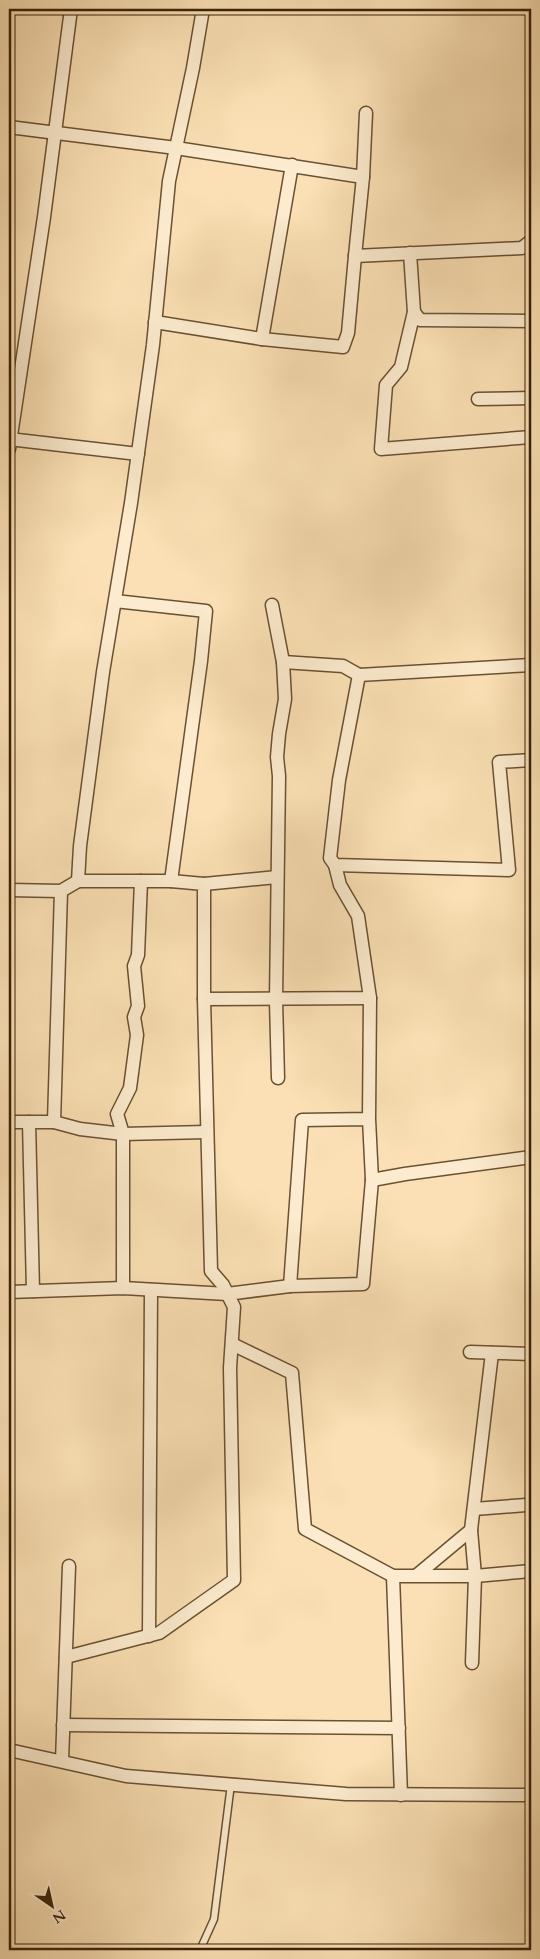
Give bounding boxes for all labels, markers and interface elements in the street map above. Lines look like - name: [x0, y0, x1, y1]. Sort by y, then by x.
- north arrow: [28, 1882, 78, 1932]
- text: N: [49, 1905, 69, 1928]

